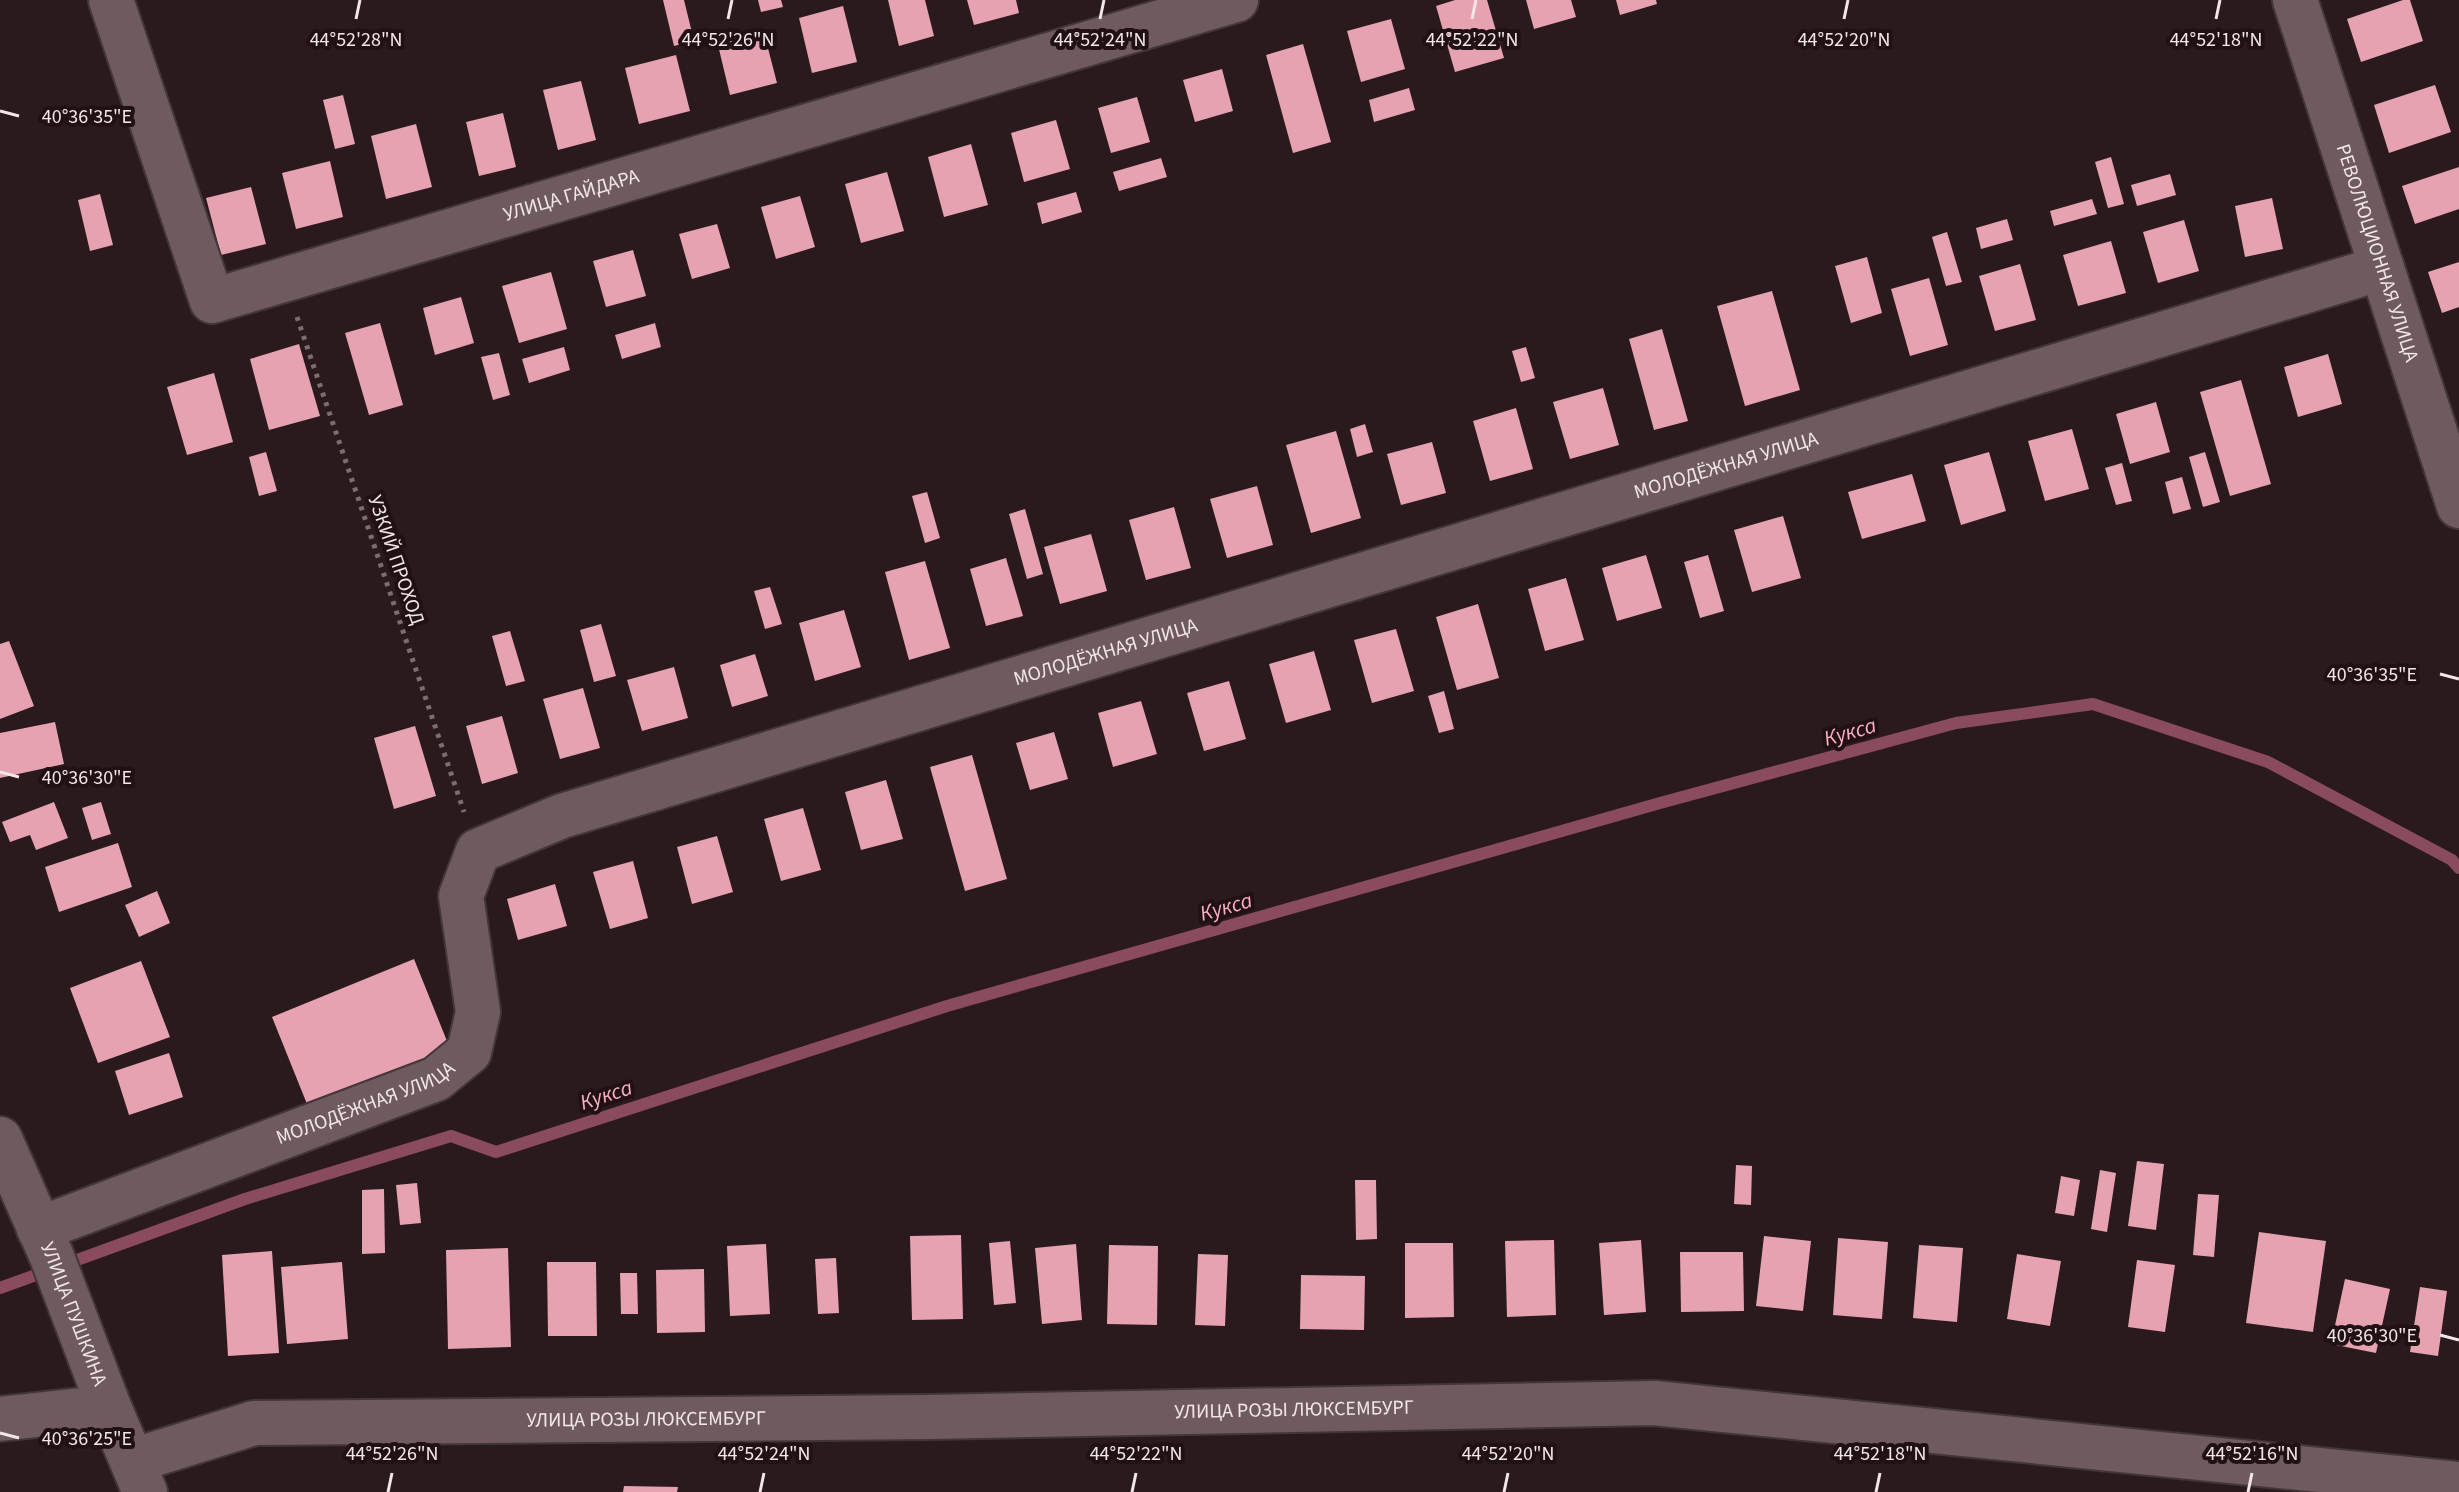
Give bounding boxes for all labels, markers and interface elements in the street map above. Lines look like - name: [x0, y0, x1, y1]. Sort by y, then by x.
- text: 44°52'28"N: [310, 26, 402, 54]
- text: 44°52'26"N: [682, 26, 774, 54]
- text: 44°52'24"N: [1054, 26, 1146, 54]
- text: 44°52'22"N: [1426, 26, 1518, 54]
- text: 44°52'20"N: [1798, 26, 1890, 54]
- text: 44°52'18"N: [2170, 26, 2262, 54]
- text: 40°36'35"E: [42, 103, 132, 131]
- street label: РЕВОЛЮЦИОННАЯ УЛИЦА: [2329, 140, 2425, 366]
- street label: УЛИЦА ГАЙДАРА: [500, 162, 643, 229]
- street label: МОЛОДЁЖНАЯ УЛИЦА: [1631, 425, 1822, 506]
- street label: УЗКИЙ ПРОХОД: [361, 491, 431, 629]
- street label: МОЛОДЁЖНАЯ УЛИЦА: [1010, 611, 1201, 693]
- text: 40°36'35"E: [2327, 661, 2417, 689]
- water label: Кукса: [1820, 709, 1880, 755]
- text: 40°36'30"E: [42, 764, 132, 792]
- water label: Кукса: [1196, 884, 1256, 930]
- street label: МОЛОДЁЖНАЯ УЛИЦА: [272, 1055, 461, 1152]
- water label: Кукса: [576, 1071, 637, 1119]
- street label: УЛИЦА ПУШКИНА: [33, 1238, 114, 1390]
- text: 40°36'30"E: [2327, 1322, 2417, 1350]
- street label: УЛИЦА РОЗЫ ЛЮКСЕМБУРГ: [1174, 1394, 1414, 1426]
- street label: УЛИЦА РОЗЫ ЛЮКСЕМБУРГ: [526, 1404, 766, 1435]
- text: 40°36'25"E: [42, 1425, 132, 1453]
- text: 44°52'26"N: [346, 1440, 438, 1468]
- text: 44°52'24"N: [718, 1440, 810, 1468]
- text: 44°52'22"N: [1090, 1440, 1182, 1468]
- text: 44°52'20"N: [1462, 1440, 1554, 1468]
- text: 44°52'18"N: [1834, 1440, 1926, 1468]
- text: 44°52'16"N: [2206, 1440, 2298, 1468]

